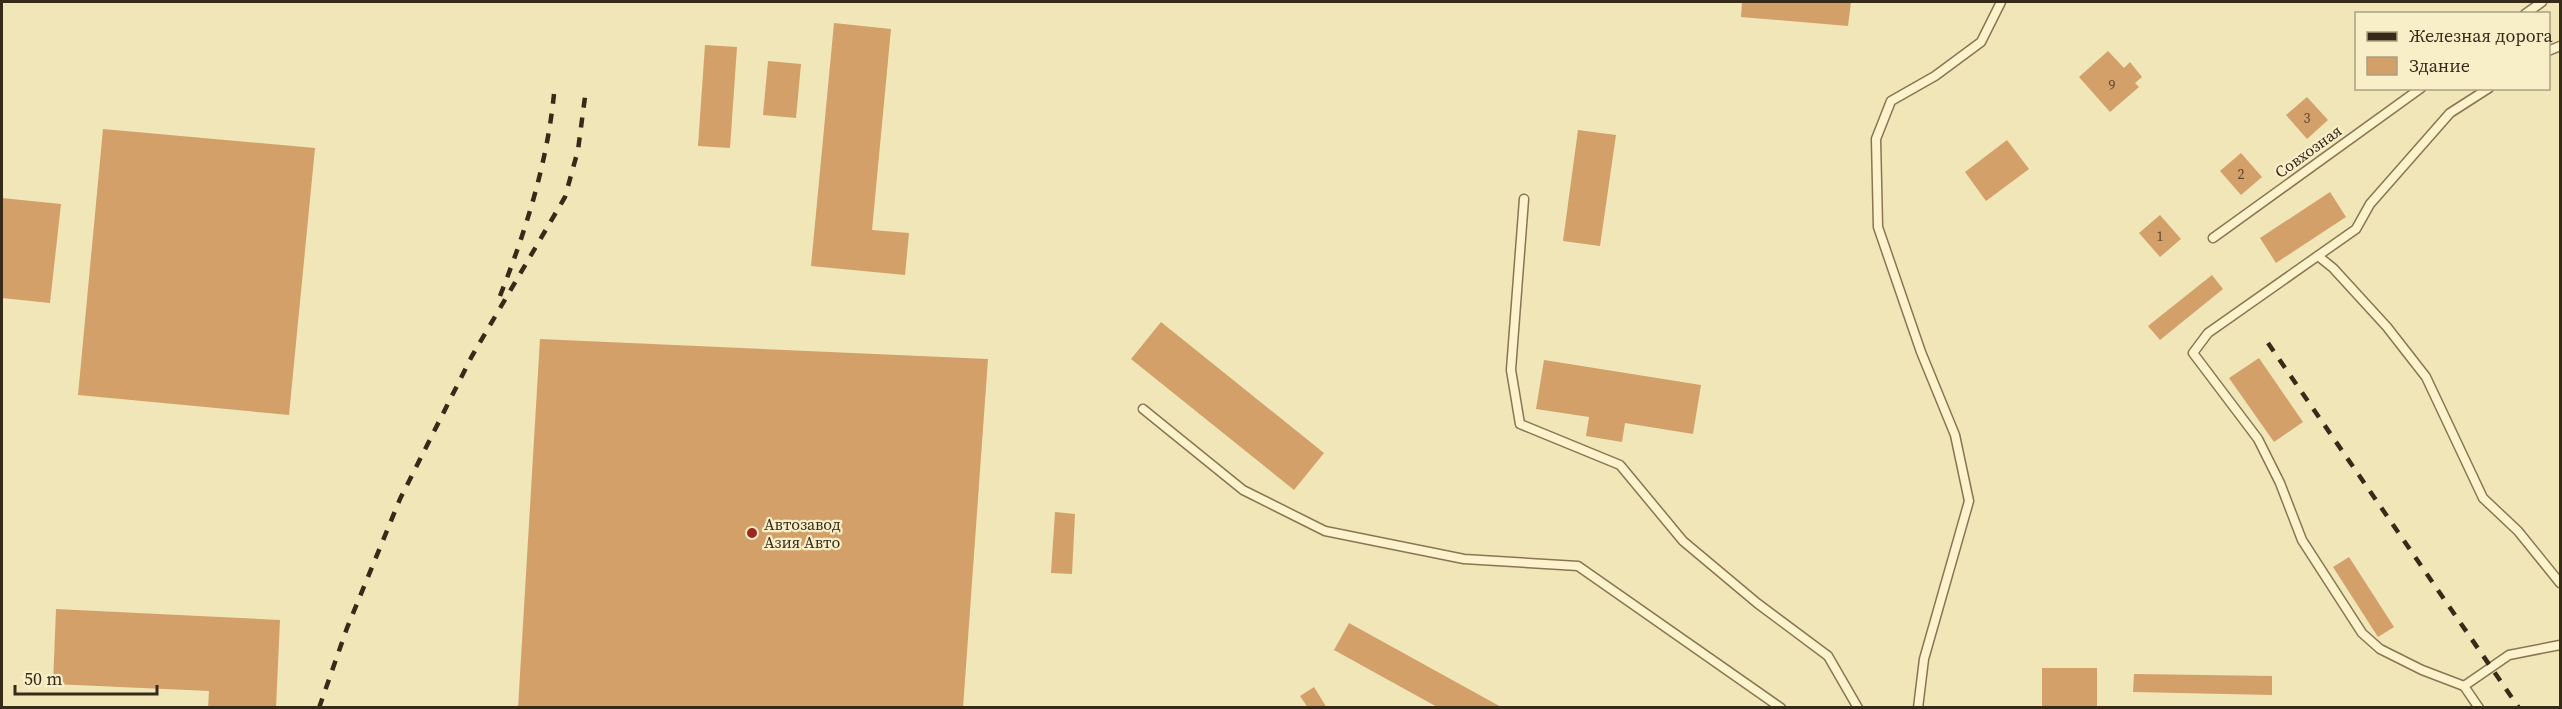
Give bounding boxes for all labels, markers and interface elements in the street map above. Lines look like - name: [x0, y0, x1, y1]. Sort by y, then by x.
- legend: [2355, 12, 2550, 90]
- text: Железная дорога: [2409, 23, 2554, 48]
- text: Здание: [2409, 53, 2470, 78]
- house number: 9: [2109, 75, 2116, 95]
- house number: 3: [2304, 108, 2311, 128]
- street label: Совхозная: [2270, 119, 2346, 183]
- house number: 2: [2238, 164, 2245, 184]
- house number: 1: [2157, 226, 2164, 246]
- place label: Автозавод Азия Авто: [764, 513, 841, 553]
- marker: Автозавод Азия Авто: [745, 526, 759, 540]
- scale bar: [15, 658, 158, 696]
- text: 50 m: [24, 666, 62, 691]

